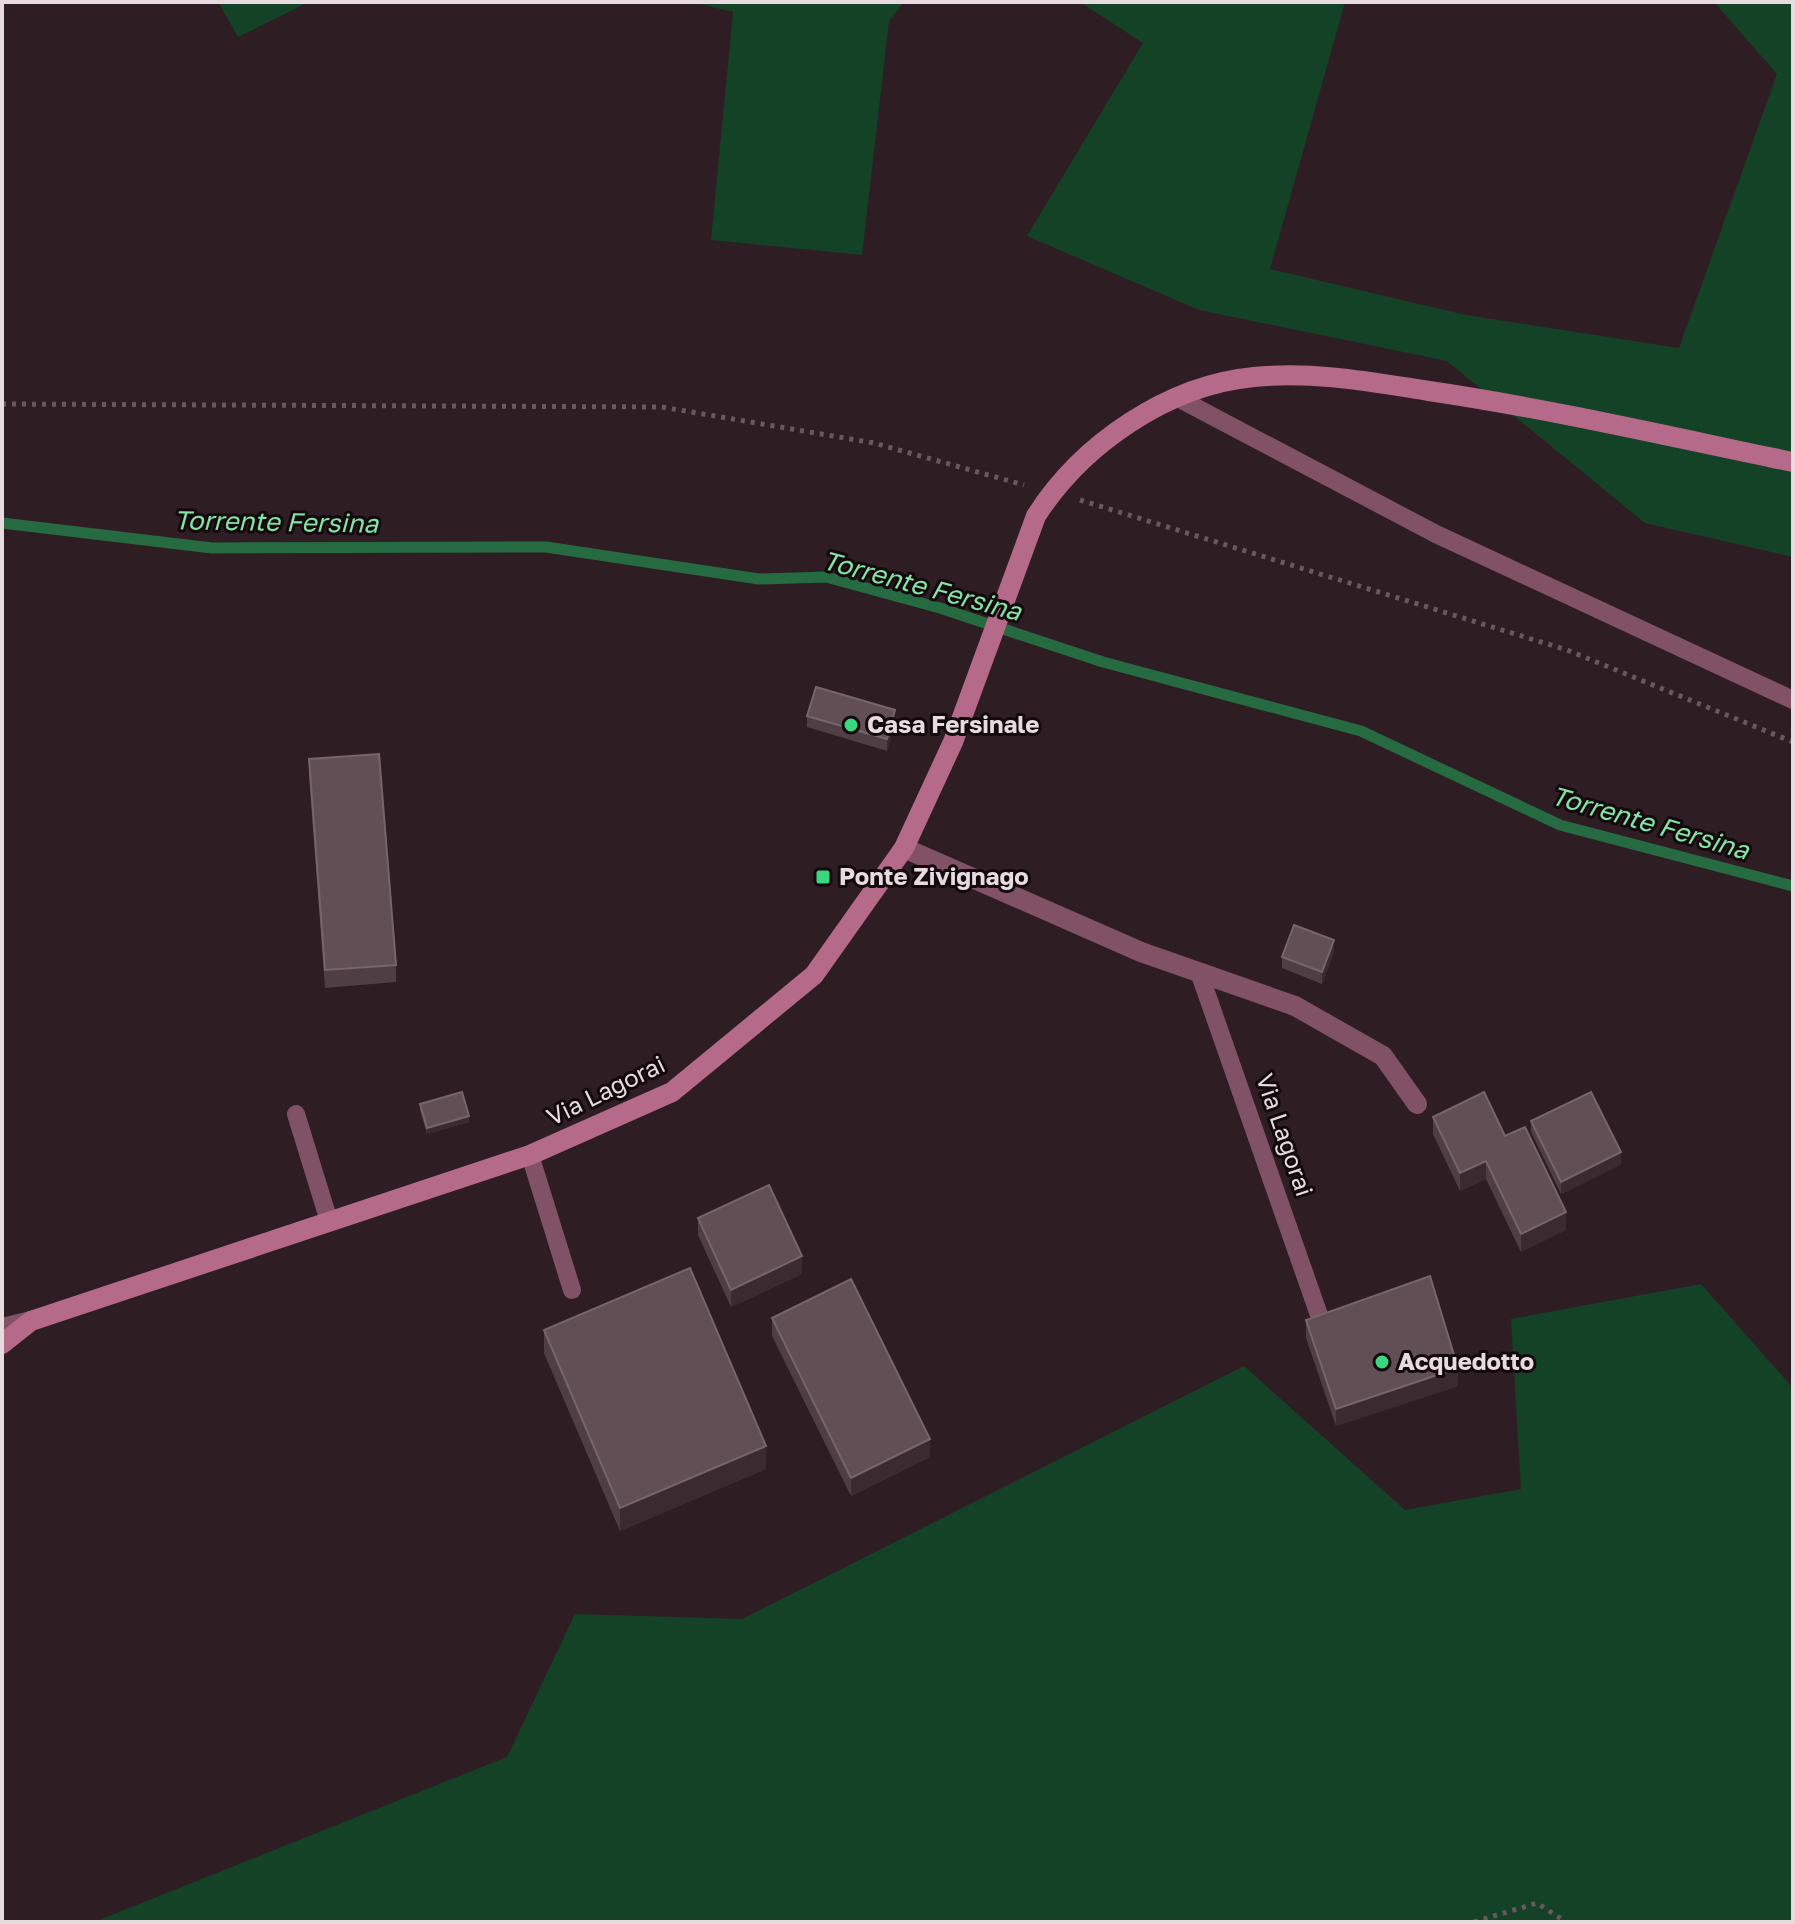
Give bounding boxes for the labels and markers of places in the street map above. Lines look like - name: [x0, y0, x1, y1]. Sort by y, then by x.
- place label: Casa Fersinale: [867, 709, 1039, 738]
- marker: Casa Fersinale: [842, 716, 860, 734]
- place label: Ponte Zivignago: [839, 861, 1029, 890]
- marker: Ponte Zivignago: [814, 868, 832, 886]
- place label: Acquedotto: [1398, 1346, 1534, 1375]
- marker: Acquedotto: [1373, 1353, 1391, 1371]

